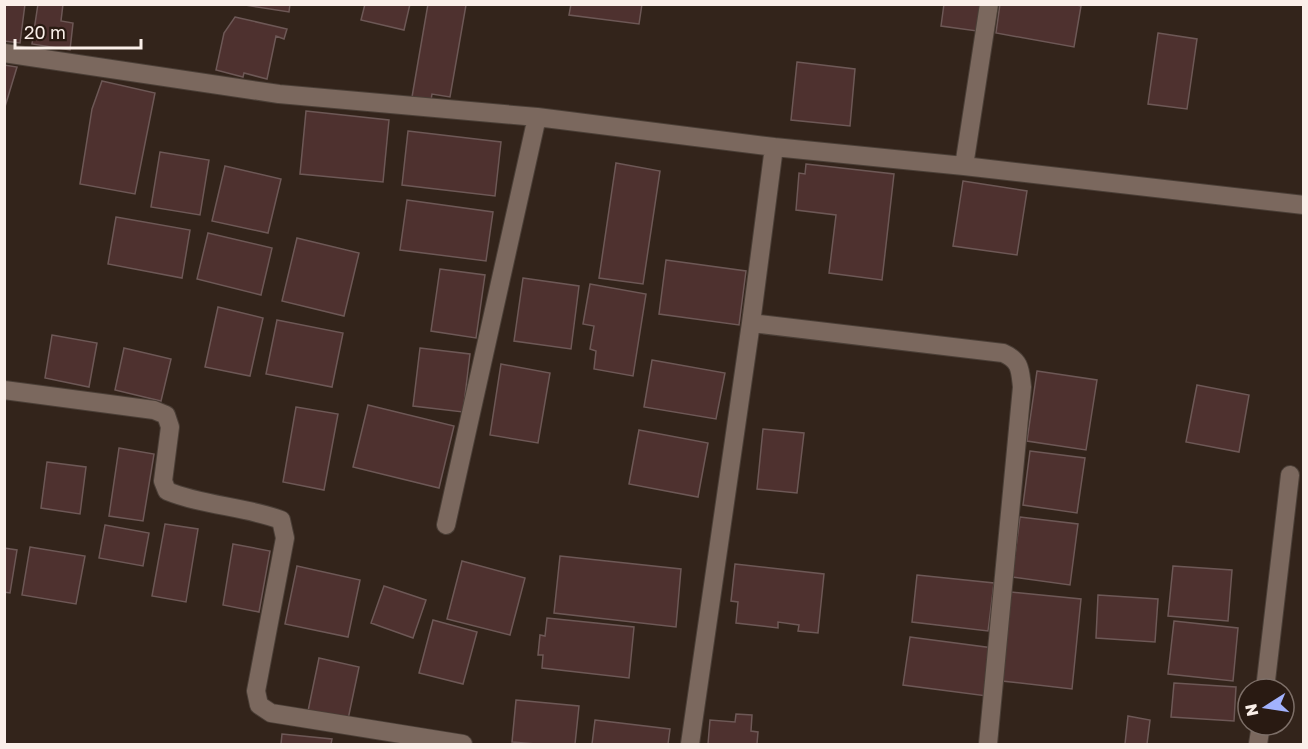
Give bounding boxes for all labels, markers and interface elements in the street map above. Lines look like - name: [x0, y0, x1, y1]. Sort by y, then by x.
- scale bar: [15, 12, 141, 50]
- text: 20 m: [24, 21, 66, 43]
- north arrow: [1236, 677, 1296, 737]
- text: N: [1240, 702, 1262, 718]

